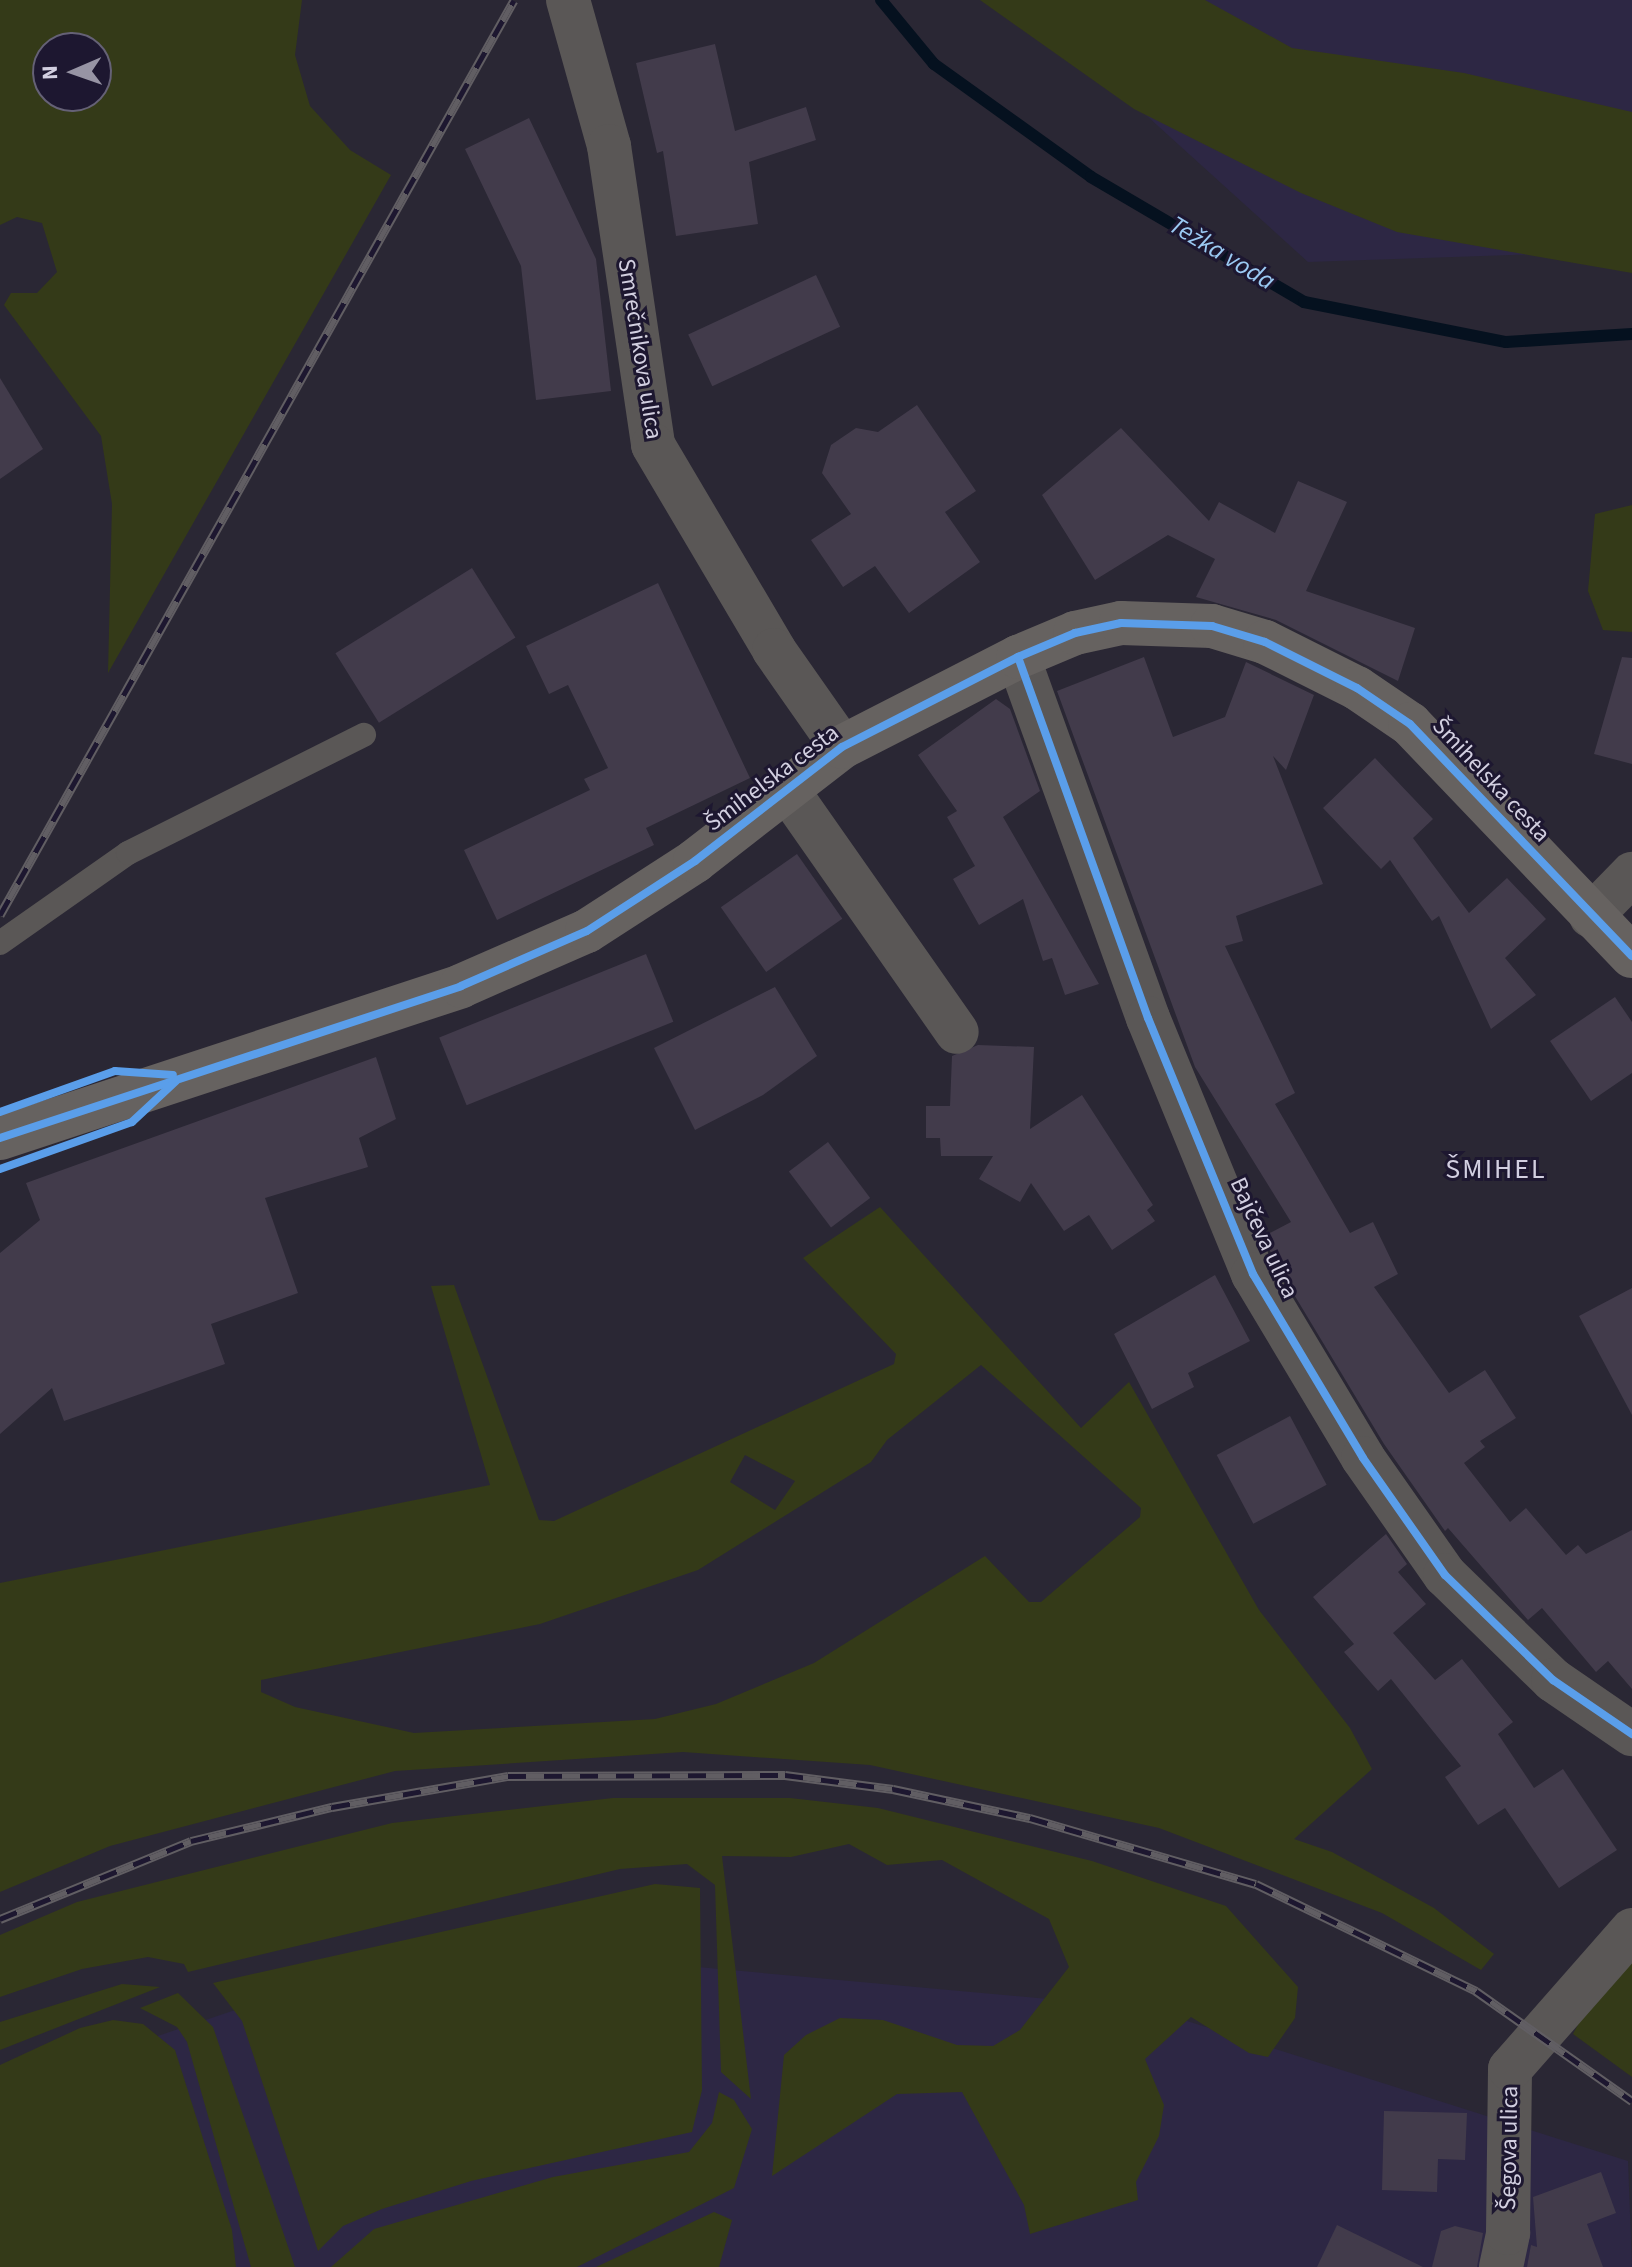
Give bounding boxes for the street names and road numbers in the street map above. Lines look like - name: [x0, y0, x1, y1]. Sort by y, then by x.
- street label: Smrečnikova ulica: [611, 257, 669, 441]
- street label: Šmihelska cesta: [1426, 712, 1556, 848]
- street label: Šmihelska cesta: [699, 718, 845, 838]
- street label: Bajčeva ulica: [1223, 1173, 1305, 1303]
- street label: Šegova ulica: [1494, 2085, 1524, 2211]

